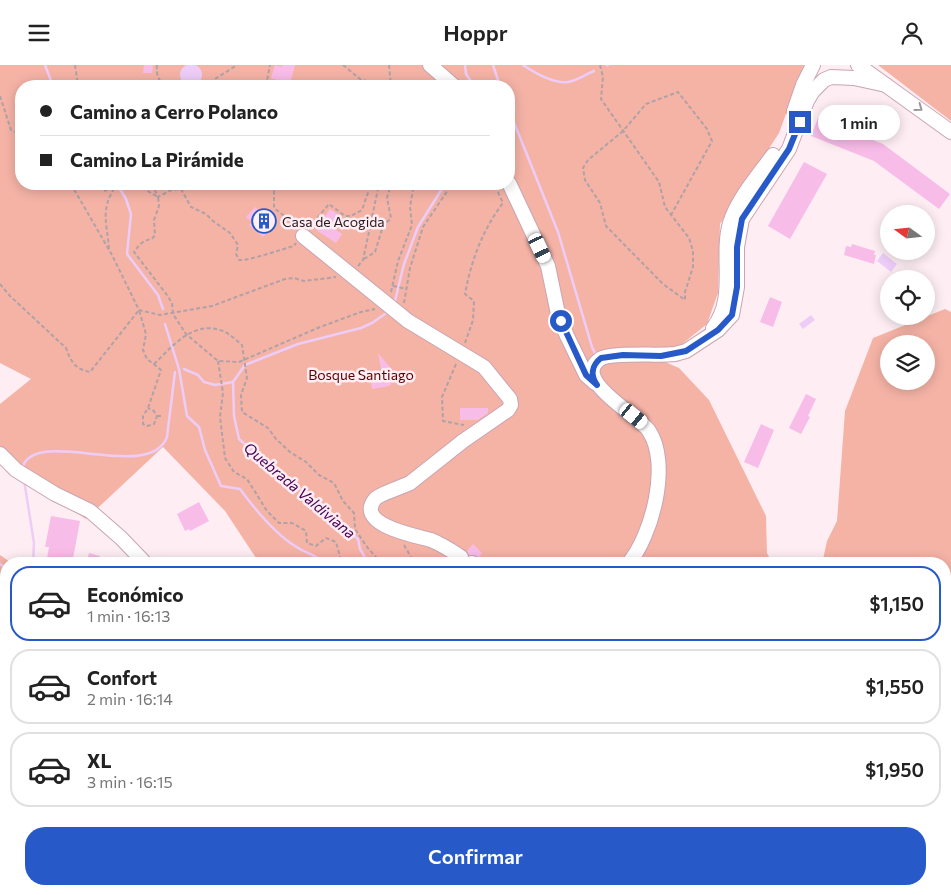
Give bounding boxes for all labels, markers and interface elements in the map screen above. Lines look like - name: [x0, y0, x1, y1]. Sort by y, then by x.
- icon: menu: [25, 19, 53, 47]
- text: Hoppr: [443, 19, 508, 46]
- icon: person: [898, 19, 926, 47]
- text: Camino a Cerro Polanco: [70, 100, 278, 123]
- one-way arrow: [913, 102, 923, 111]
- callout: 1 min: [818, 105, 900, 139]
- route end: [789, 111, 811, 133]
- text: 1 min: [840, 113, 878, 132]
- text: Camino La Pirámide: [70, 148, 244, 171]
- north arrow: [880, 205, 935, 260]
- map controls: [880, 205, 935, 390]
- building icon: Casa de Acogida: [251, 208, 277, 234]
- place label: Casa de Acogida: [282, 213, 385, 230]
- car: [526, 231, 553, 265]
- button: locate: [880, 270, 935, 325]
- route start: [550, 310, 572, 332]
- button: layers: [880, 335, 935, 390]
- park label: Bosque Santiago: [308, 366, 414, 383]
- car: [617, 401, 650, 431]
- water label: Quebrada Valdiviana: [241, 438, 360, 542]
- icon: car: [27, 581, 72, 626]
- text: Económico: [87, 583, 184, 606]
- text: $1,150: [870, 592, 924, 615]
- text: 1 min · 16:13: [87, 606, 170, 625]
- icon: car: [27, 664, 72, 709]
- text: Confort: [87, 666, 157, 689]
- text: $1,550: [866, 675, 924, 698]
- text: 2 min · 16:14: [87, 689, 173, 708]
- icon: car: [27, 747, 72, 792]
- text: XL: [87, 749, 112, 772]
- text: $1,950: [865, 758, 924, 781]
- text: 3 min · 16:15: [87, 772, 173, 791]
- button: Confirmar: [25, 827, 926, 885]

